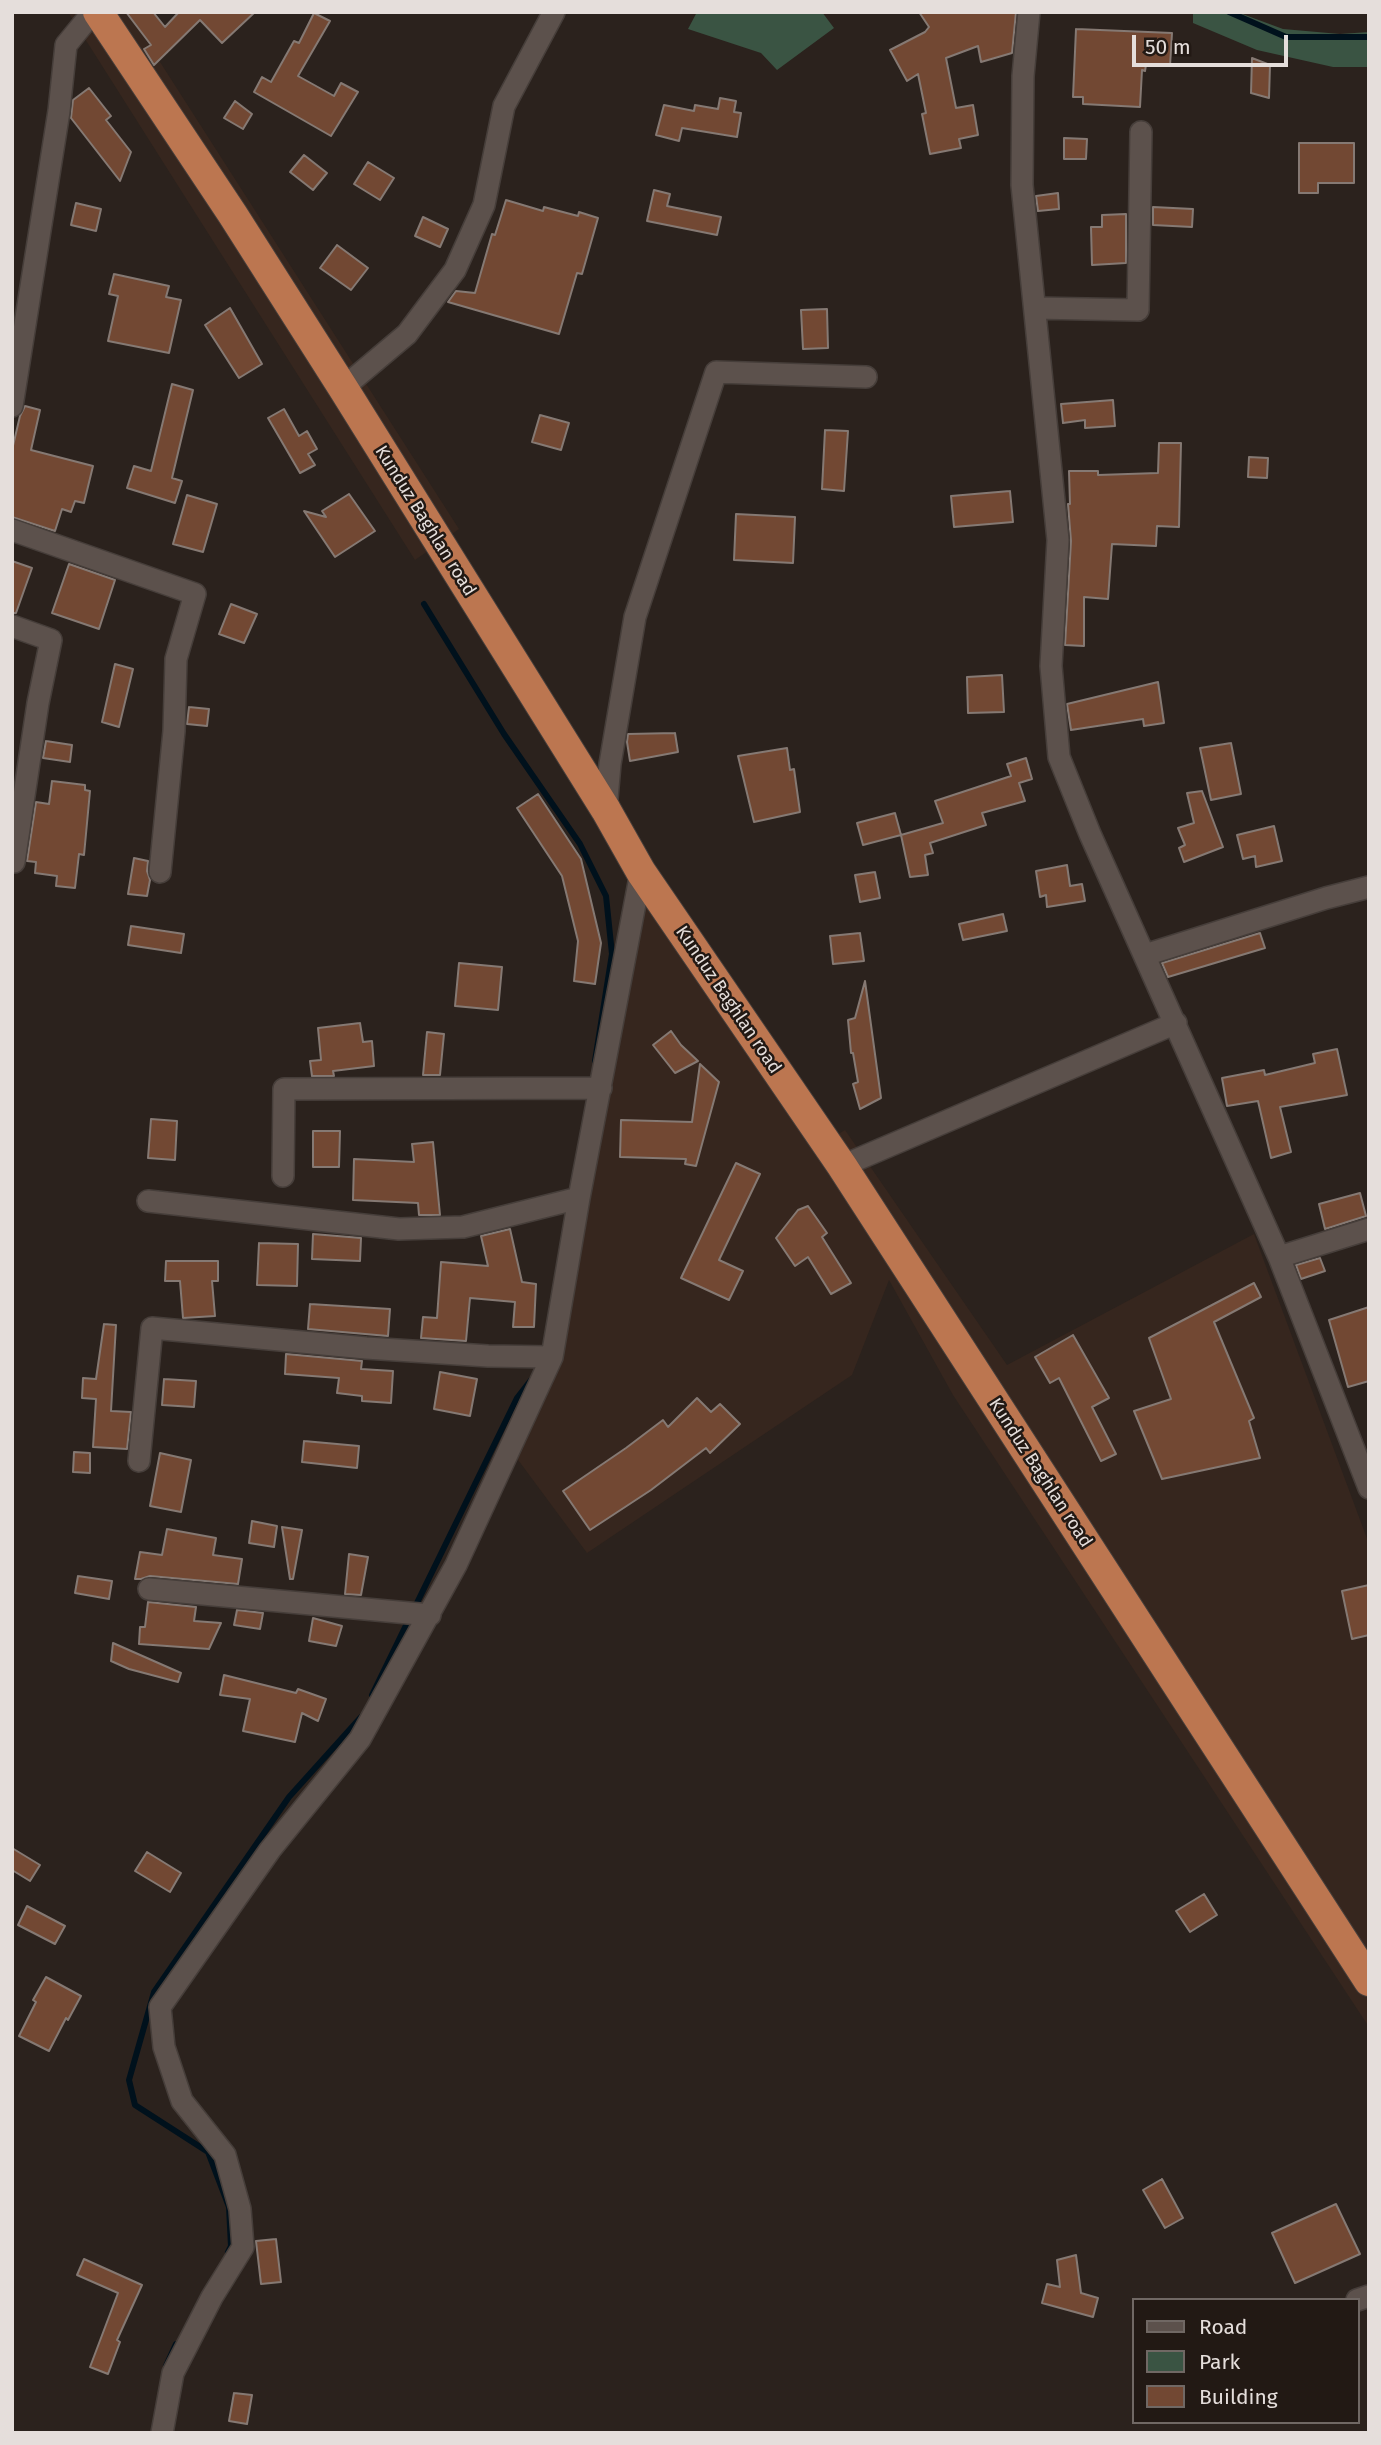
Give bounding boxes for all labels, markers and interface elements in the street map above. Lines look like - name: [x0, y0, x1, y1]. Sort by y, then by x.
- scale bar: [1136, 21, 1292, 65]
- text: 50 m: [1145, 34, 1191, 60]
- street label: Kunduz Baghlan road: [370, 442, 480, 600]
- street label: Kunduz Baghlan road: [671, 922, 785, 1078]
- street label: Kunduz Baghlan road: [984, 1394, 1096, 1552]
- legend: [1132, 2298, 1360, 2424]
- text: Road: [1199, 2314, 1247, 2340]
- text: Park: [1199, 2349, 1240, 2375]
- text: Building: [1199, 2384, 1278, 2410]

